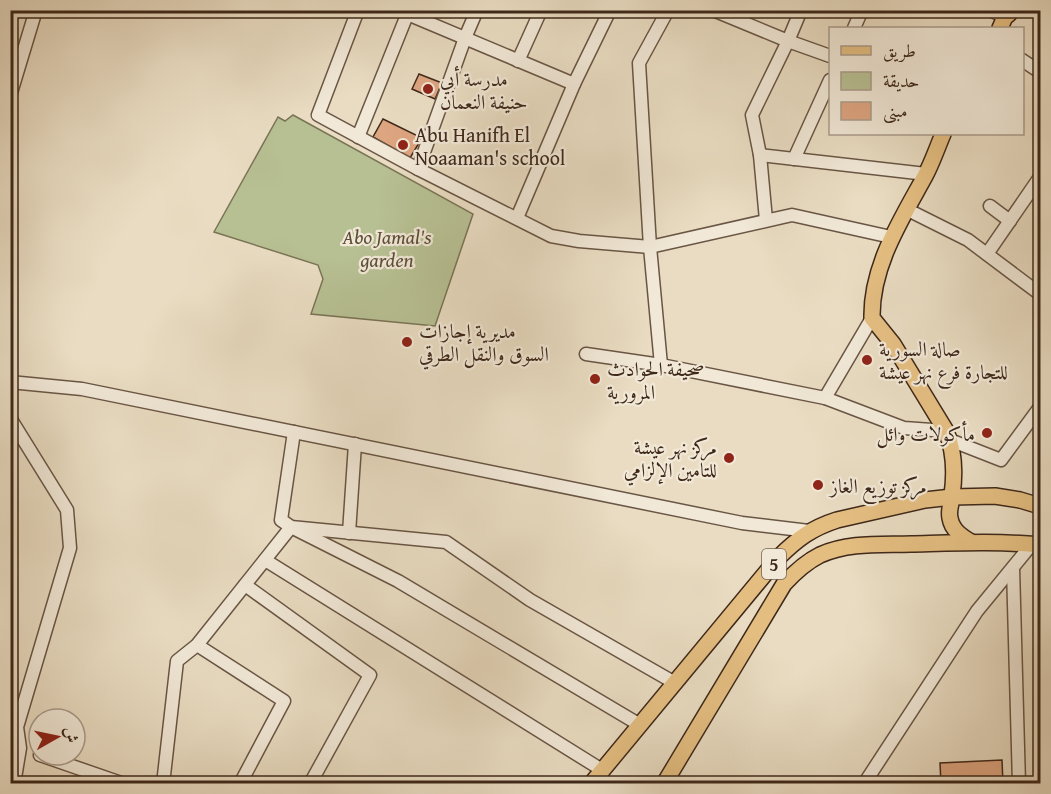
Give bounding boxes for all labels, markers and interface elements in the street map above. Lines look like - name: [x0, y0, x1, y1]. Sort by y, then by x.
- legend: [829, 27, 1024, 135]
- text: طريق: [883, 37, 916, 64]
- place label: مدرسة أبي حنيفة النعمان: [440, 64, 528, 116]
- text: حديقة: [883, 67, 919, 94]
- marker: مدرسة أبي حنيفة النعمان: [421, 82, 435, 96]
- text: مبنى: [883, 97, 908, 124]
- place label: Abu Hanifh El Noaaman's school: [415, 120, 566, 172]
- marker: Abu Hanifh El Noaaman's school: [396, 138, 410, 152]
- park label: Abo Jamal's garden: [342, 222, 432, 274]
- place label: مديرية إجازات السوق والنقل الطرقي: [419, 316, 549, 370]
- place label: صالة السورية للتجارة فرع نهر عيشة: [879, 334, 1008, 390]
- marker: مديرية إجازات السوق والنقل الطرقي: [400, 335, 414, 349]
- marker: صالة السورية للتجارة فرع نهر عيشة: [860, 353, 874, 367]
- place label: صحيفة الحوادث المرورية: [607, 354, 704, 406]
- marker: صحيفة الحوادث المرورية: [588, 372, 602, 386]
- place label: مأكولات وائل: [877, 419, 975, 449]
- marker: مأكولات وائل: [980, 426, 994, 440]
- place label: مركز نهر عيشة للتامين الإلزامي: [624, 432, 717, 486]
- marker: مركز نهر عيشة للتامين الإلزامي: [722, 451, 736, 465]
- place label: مركز توزيع الغاز: [828, 471, 927, 504]
- marker: مركز توزيع الغاز: [811, 478, 825, 492]
- road number: 5: [762, 549, 786, 579]
- north arrow: [27, 707, 87, 767]
- text: ش: [59, 725, 85, 744]

